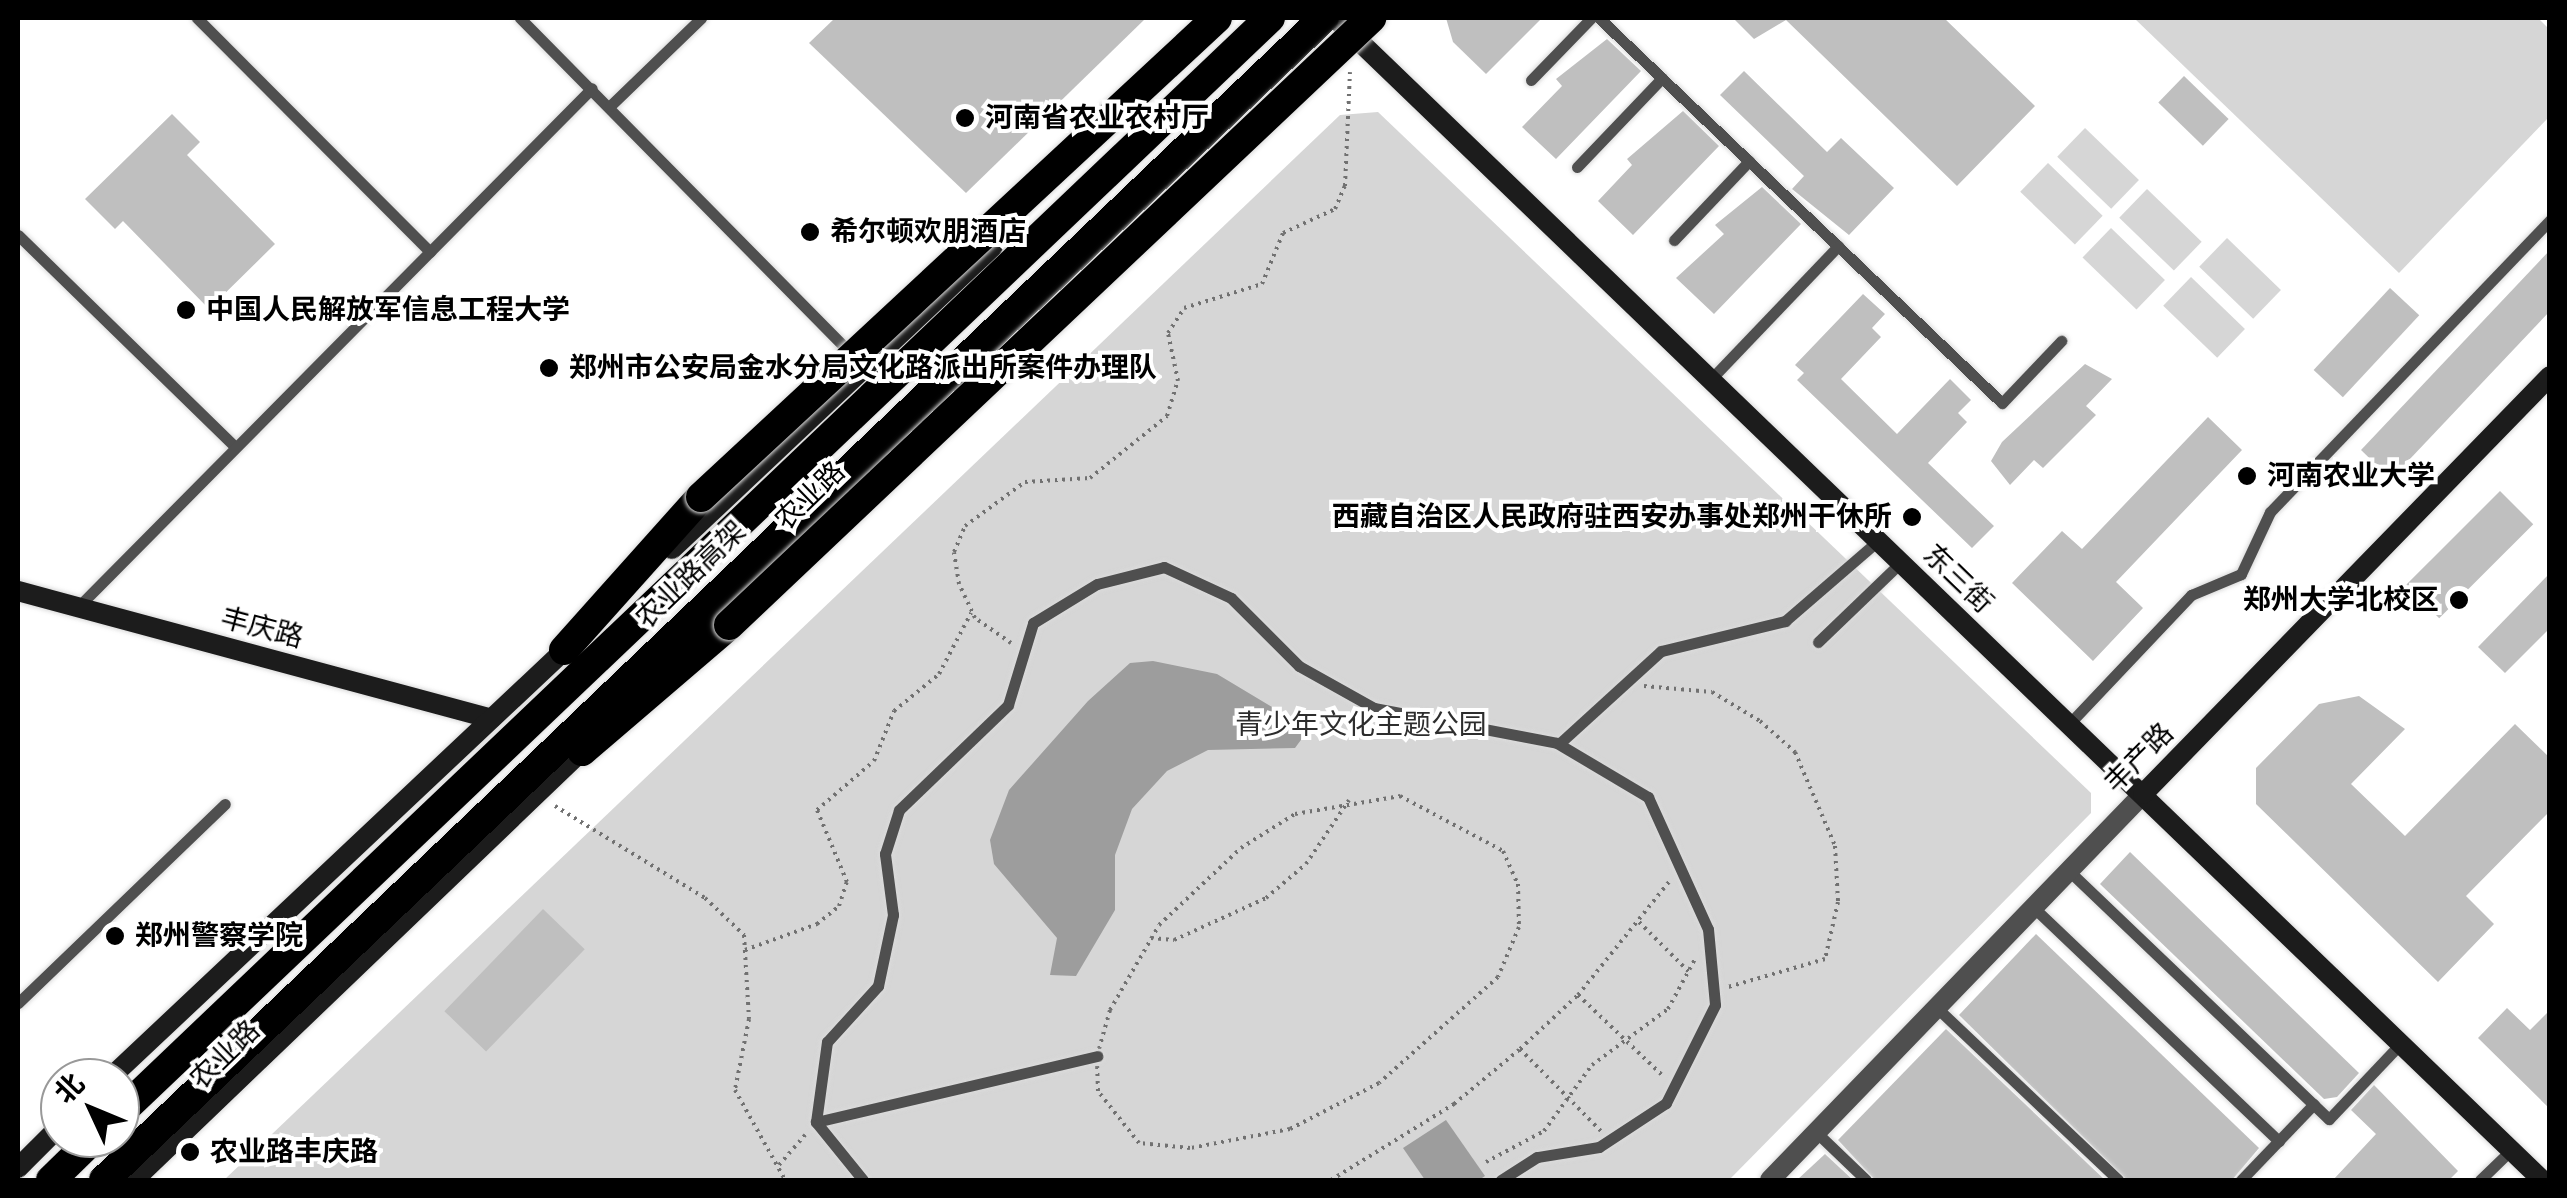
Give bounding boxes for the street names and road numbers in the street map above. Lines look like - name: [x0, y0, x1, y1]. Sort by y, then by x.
- street label: 农业路: [768, 455, 852, 537]
- street label: 农业路高架: [629, 514, 753, 636]
- street label: 东三街: [1916, 538, 2000, 620]
- street label: 丰庆路: [217, 601, 307, 655]
- street label: 丰产路: [2097, 716, 2181, 800]
- street label: 农业路: [183, 1014, 267, 1096]

